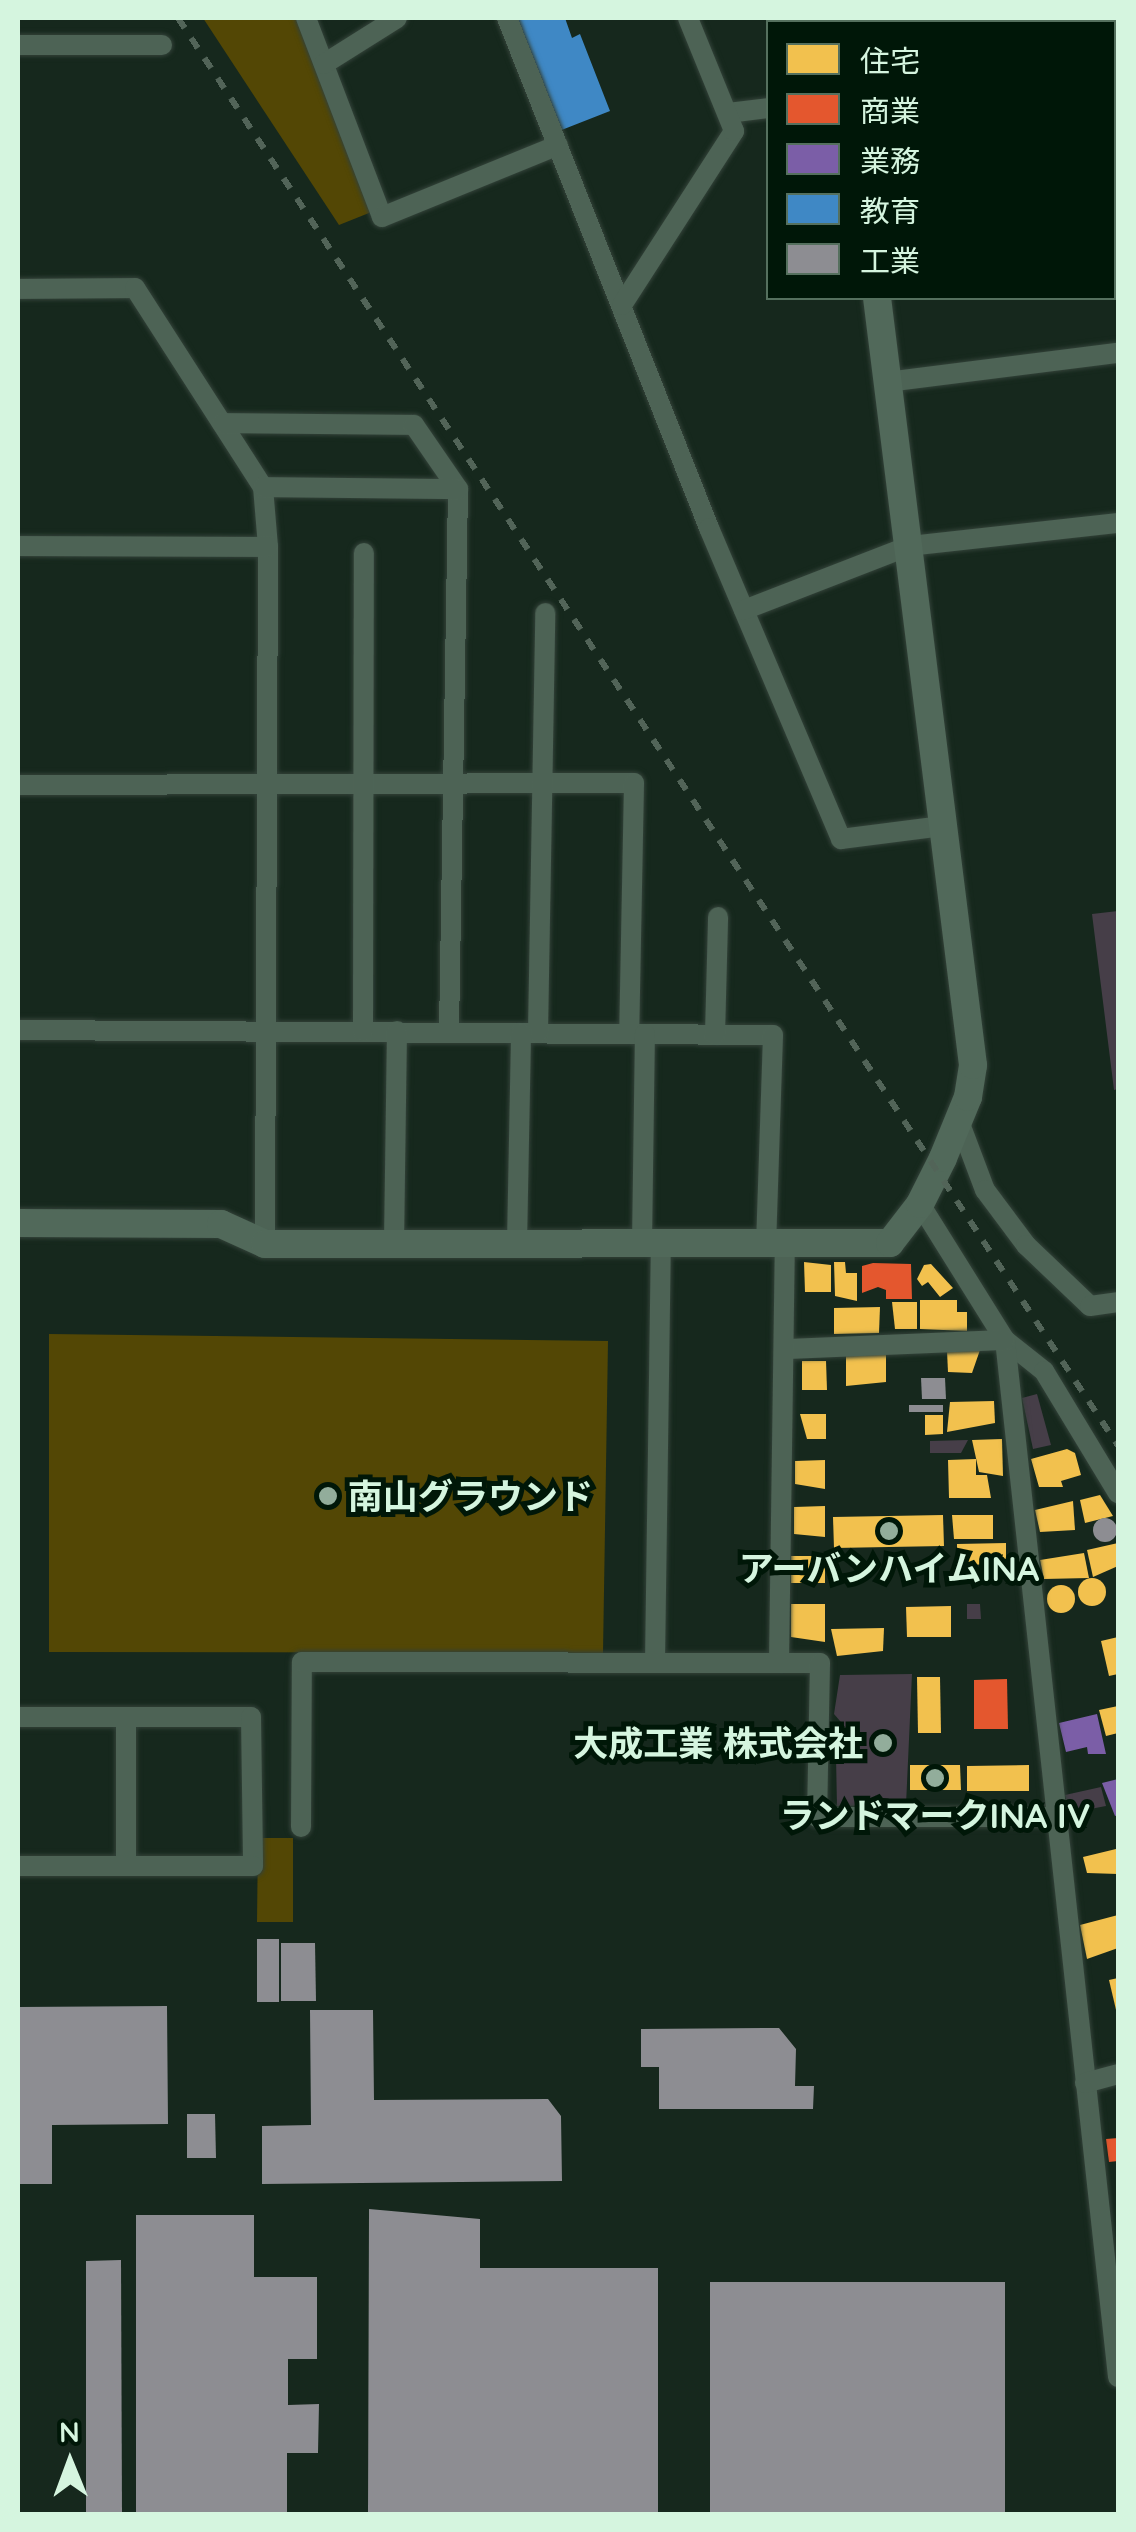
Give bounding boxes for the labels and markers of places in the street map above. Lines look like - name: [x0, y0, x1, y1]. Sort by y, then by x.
- place label: 南山グラウンド: [348, 1475, 593, 1517]
- marker: 南山グラウンド: [317, 1485, 339, 1507]
- marker: アーバンハイムINA: [878, 1520, 900, 1542]
- place label: アーバンハイムINA: [739, 1547, 1039, 1589]
- place label: 大成工業 株式会社: [573, 1722, 863, 1764]
- marker: 大成工業 株式会社: [872, 1732, 894, 1754]
- marker: ランドマークINA IV: [924, 1767, 946, 1789]
- place label: ランドマークINA IV: [780, 1794, 1090, 1836]

